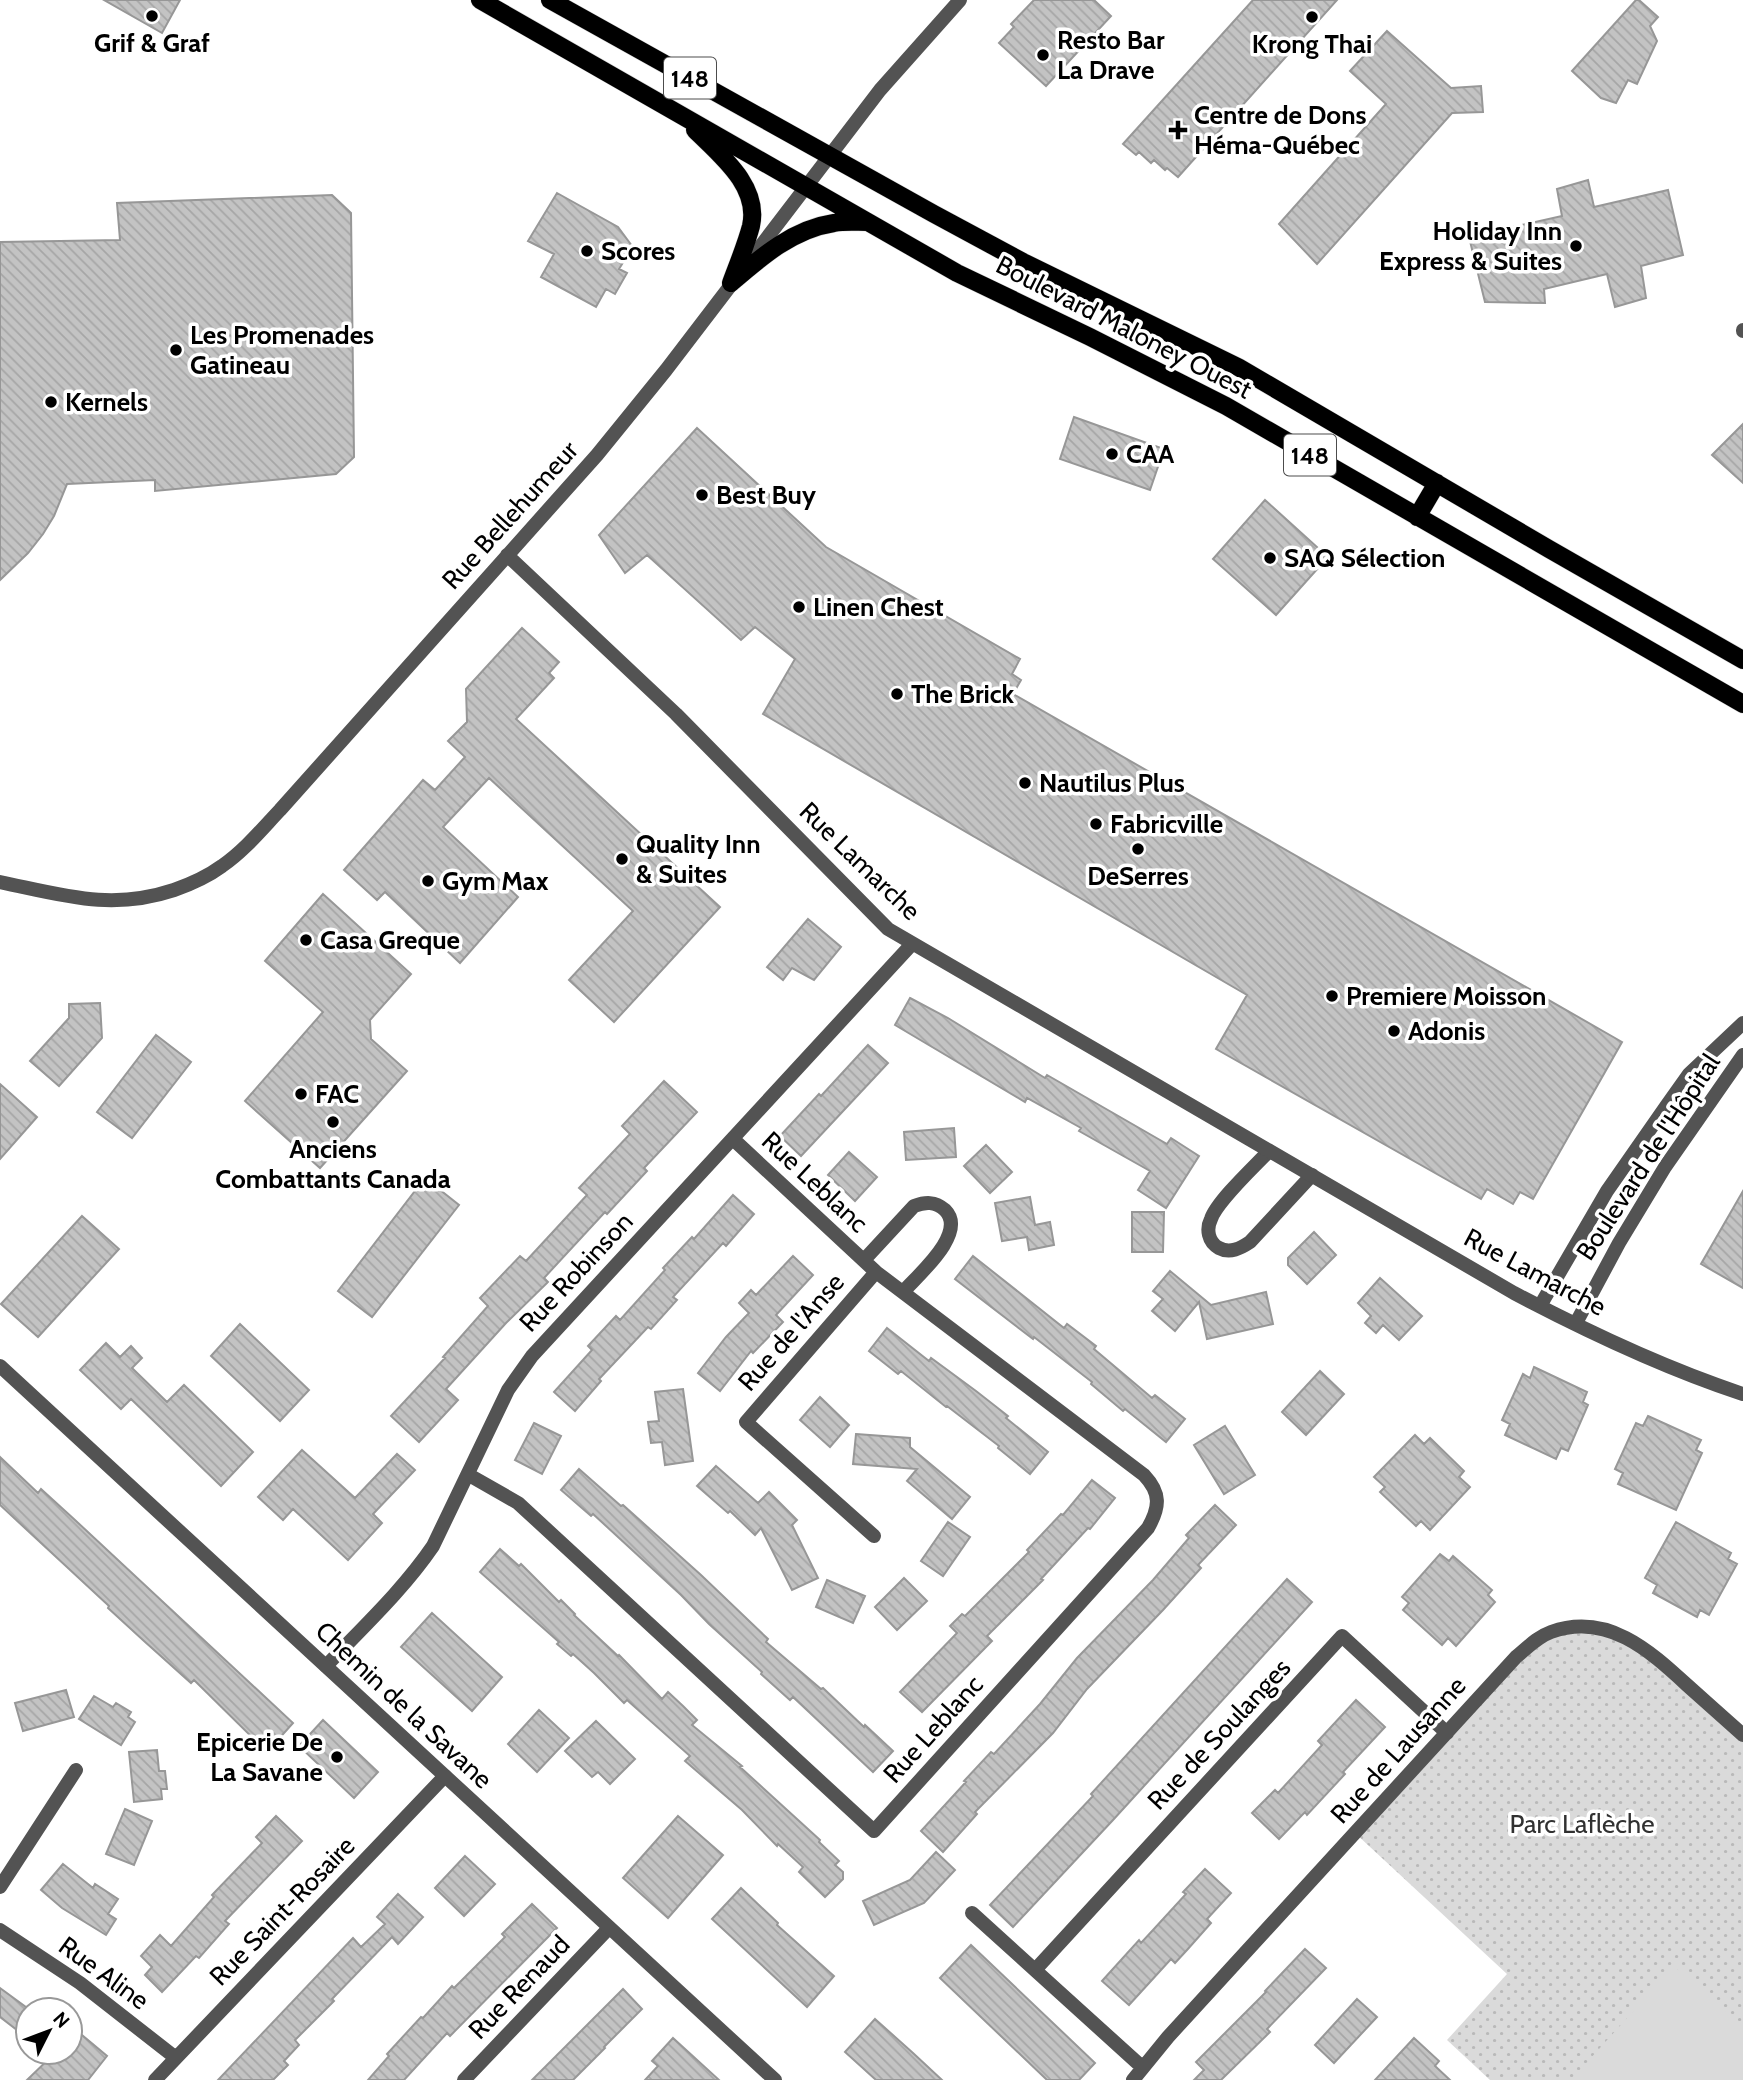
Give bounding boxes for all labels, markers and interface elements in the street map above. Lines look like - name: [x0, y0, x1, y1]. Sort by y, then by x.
- marker: Grif & Graf: [144, 8, 160, 24]
- marker: Krong Thai: [1304, 9, 1320, 25]
- place label: Resto Bar La Drave: [1057, 24, 1165, 86]
- place label: Grif & Graf: [94, 27, 210, 59]
- place label: Krong Thai: [1252, 28, 1372, 60]
- marker: Resto Bar La Drave: [1035, 47, 1051, 63]
- road number: 148: [664, 57, 716, 98]
- place label: Centre de Dons Héma-Québec: [1194, 99, 1367, 161]
- marker: Centre de Dons Héma-Québec: [1168, 120, 1188, 140]
- place label: Holiday Inn Express & Suites: [1379, 215, 1562, 277]
- place label: Scores: [601, 235, 675, 267]
- marker: Holiday Inn Express & Suites: [1568, 238, 1584, 254]
- marker: Scores: [579, 243, 595, 259]
- street label: Boulevard Maloney Ouest: [991, 249, 1257, 406]
- place label: Les Promenades Gatineau: [190, 319, 374, 381]
- marker: Les Promenades Gatineau: [168, 342, 184, 358]
- place label: Kernels: [65, 386, 148, 418]
- marker: Kernels: [43, 394, 59, 410]
- street label: Rue Bellehumeur: [435, 434, 585, 596]
- road number: 148: [1284, 434, 1336, 476]
- place label: CAA: [1126, 438, 1175, 470]
- marker: CAA: [1104, 446, 1120, 462]
- place label: Best Buy: [716, 479, 816, 511]
- marker: Best Buy: [694, 487, 710, 503]
- place label: SAQ Sélection: [1284, 542, 1445, 574]
- marker: SAQ Sélection: [1262, 550, 1278, 566]
- place label: Linen Chest: [813, 591, 944, 623]
- marker: Linen Chest: [791, 599, 807, 615]
- place label: The Brick: [911, 678, 1015, 710]
- marker: The Brick: [889, 686, 905, 702]
- place label: Nautilus Plus: [1039, 767, 1185, 799]
- marker: Nautilus Plus: [1017, 775, 1033, 791]
- street label: Rue Lamarche: [793, 795, 927, 927]
- place label: Fabricville: [1110, 808, 1223, 840]
- marker: Fabricville: [1088, 816, 1104, 832]
- place label: Quality Inn & Suites: [636, 828, 761, 890]
- marker: DeSerres: [1130, 841, 1146, 857]
- marker: Quality Inn & Suites: [614, 851, 630, 867]
- place label: DeSerres: [1087, 860, 1189, 892]
- place label: Gym Max: [442, 865, 549, 897]
- marker: Gym Max: [420, 873, 436, 889]
- place label: Casa Greque: [320, 924, 460, 956]
- marker: Casa Greque: [298, 932, 314, 948]
- place label: Premiere Moisson: [1346, 980, 1546, 1012]
- marker: Premiere Moisson: [1324, 988, 1340, 1004]
- place label: Adonis: [1408, 1015, 1485, 1047]
- marker: Adonis: [1386, 1023, 1402, 1039]
- street label: Boulevard de l'Hôpital: [1569, 1048, 1727, 1266]
- place label: FAC: [315, 1078, 359, 1110]
- marker: FAC: [293, 1086, 309, 1102]
- marker: Anciens Combattants Canada: [325, 1114, 341, 1130]
- street label: Rue Leblanc: [755, 1125, 875, 1239]
- place label: Anciens Combattants Canada: [215, 1133, 451, 1195]
- street label: Rue Robinson: [513, 1206, 639, 1338]
- street label: Rue Lamarche: [1459, 1221, 1611, 1323]
- street label: Rue de l'Anse: [731, 1267, 851, 1397]
- street label: Chemin de la Savane: [309, 1615, 499, 1795]
- street label: Rue de Soulanges: [1141, 1652, 1297, 1816]
- street label: Rue Leblanc: [876, 1669, 990, 1789]
- street label: Rue de Lausanne: [1324, 1670, 1472, 1830]
- place label: Epicerie De La Savane: [196, 1726, 323, 1788]
- marker: Epicerie De La Savane: [329, 1749, 345, 1765]
- park label: Parc Laflèche: [1509, 1808, 1655, 1840]
- street label: Rue Saint-Rosaire: [203, 1830, 361, 1992]
- street label: Rue Renaud: [462, 1929, 576, 2045]
- street label: Rue Aline: [53, 1930, 155, 2016]
- north arrow: [14, 1996, 84, 2066]
- text: N: [48, 2007, 74, 2033]

